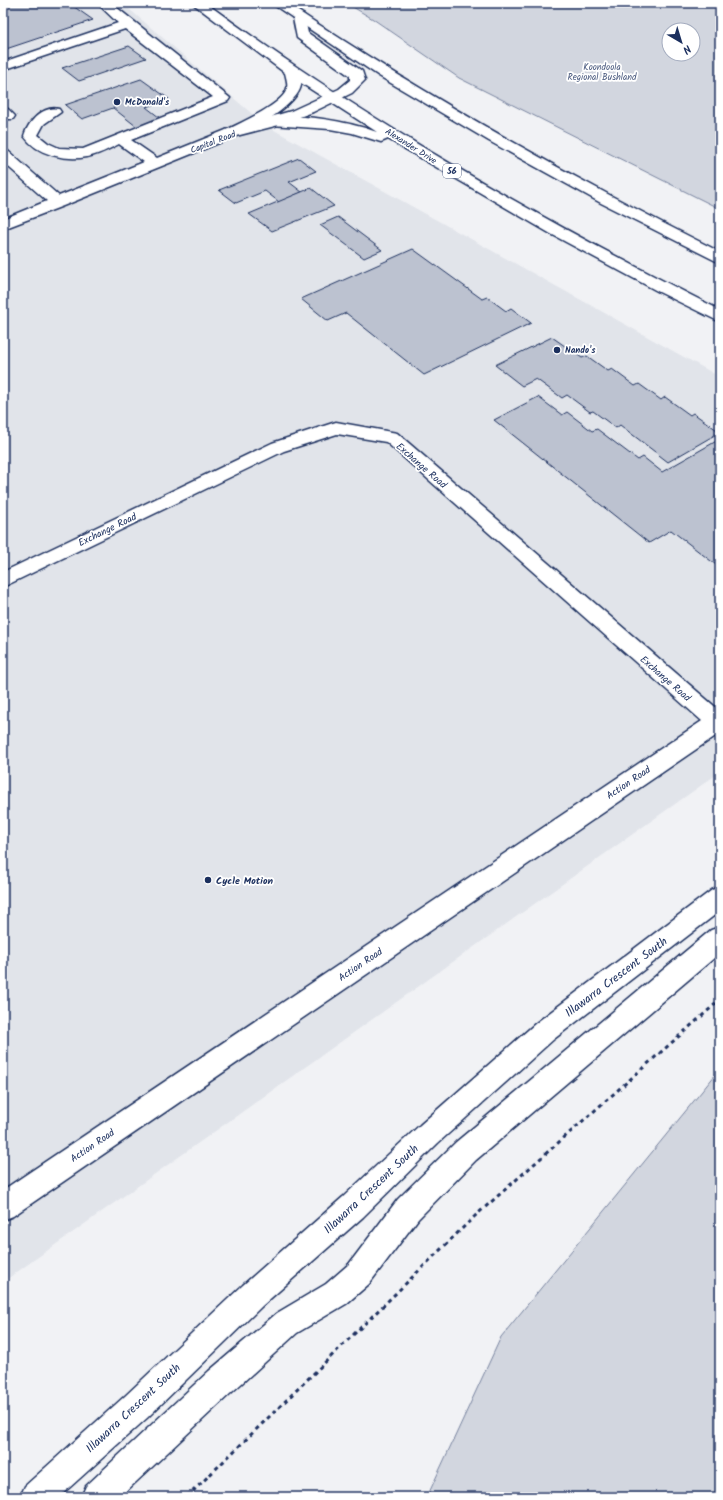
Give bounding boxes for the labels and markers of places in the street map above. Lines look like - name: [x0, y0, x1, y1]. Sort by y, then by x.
- place label: McDonald's: [125, 95, 170, 110]
- marker: McDonald's: [112, 97, 122, 107]
- place label: Nando's: [565, 343, 596, 358]
- marker: Nando's: [552, 345, 562, 355]
- place label: Cycle Motion: [216, 873, 273, 889]
- marker: Cycle Motion: [203, 875, 213, 885]

